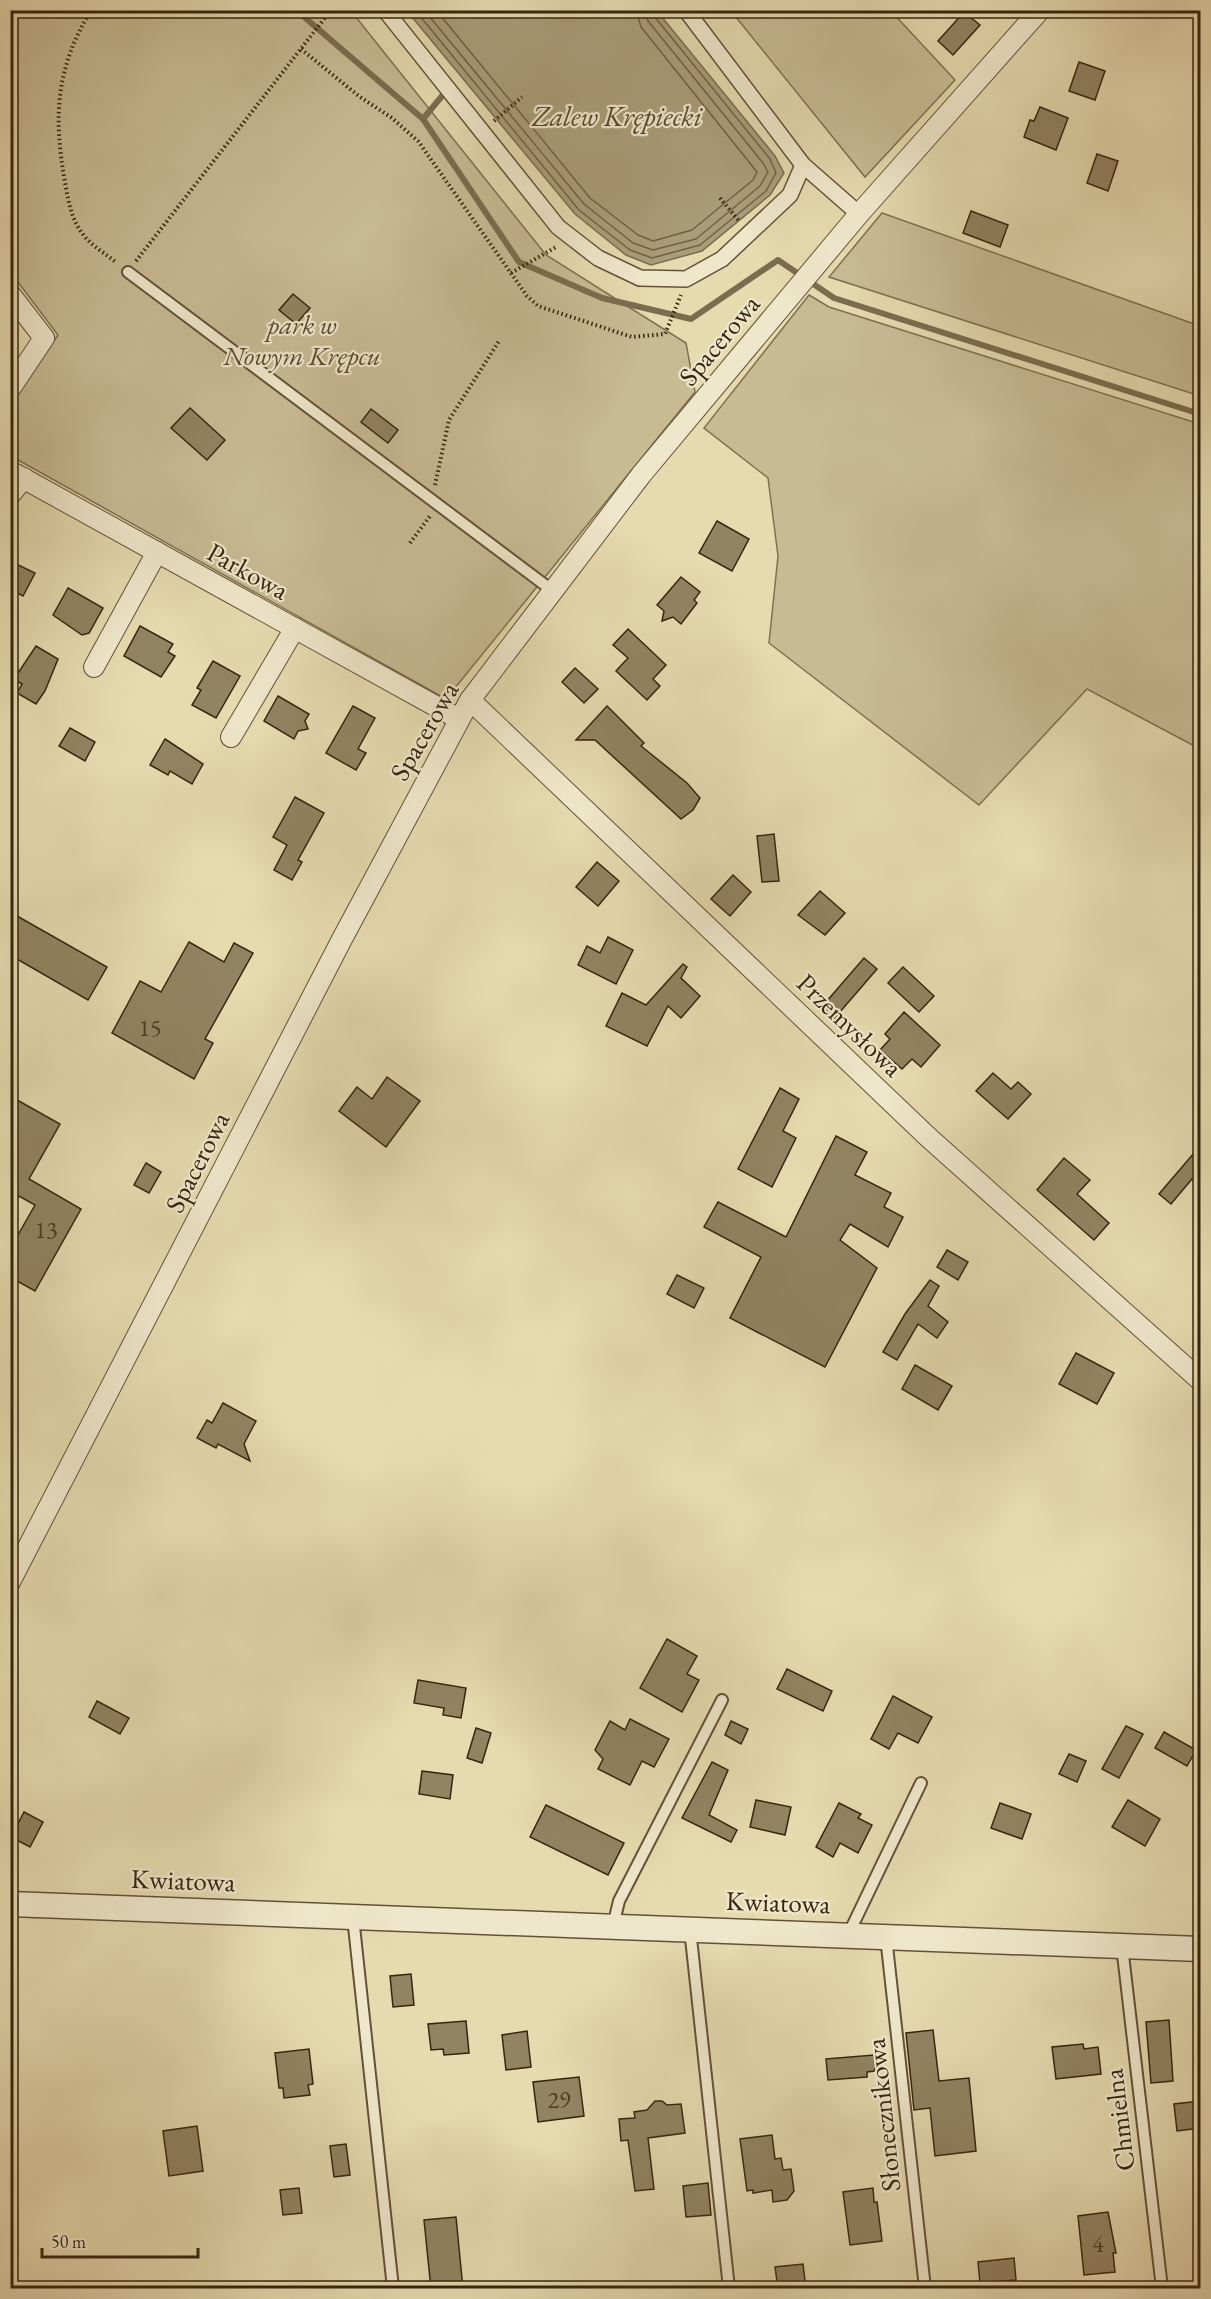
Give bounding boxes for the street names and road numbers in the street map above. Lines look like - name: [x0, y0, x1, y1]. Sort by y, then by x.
- street label: Spacerowa: [671, 287, 767, 393]
- street label: Parkowa: [201, 534, 295, 608]
- street label: Spacerowa: [382, 675, 466, 787]
- street label: Przemysłowa: [789, 966, 911, 1084]
- street label: Spacerowa: [157, 1105, 237, 1218]
- street label: Kwiatowa: [130, 1861, 236, 1899]
- street label: Kwiatowa: [725, 1883, 831, 1921]
- street label: Słonecznikowa: [858, 2036, 908, 2193]
- street label: Chmielna: [1095, 2067, 1143, 2173]

